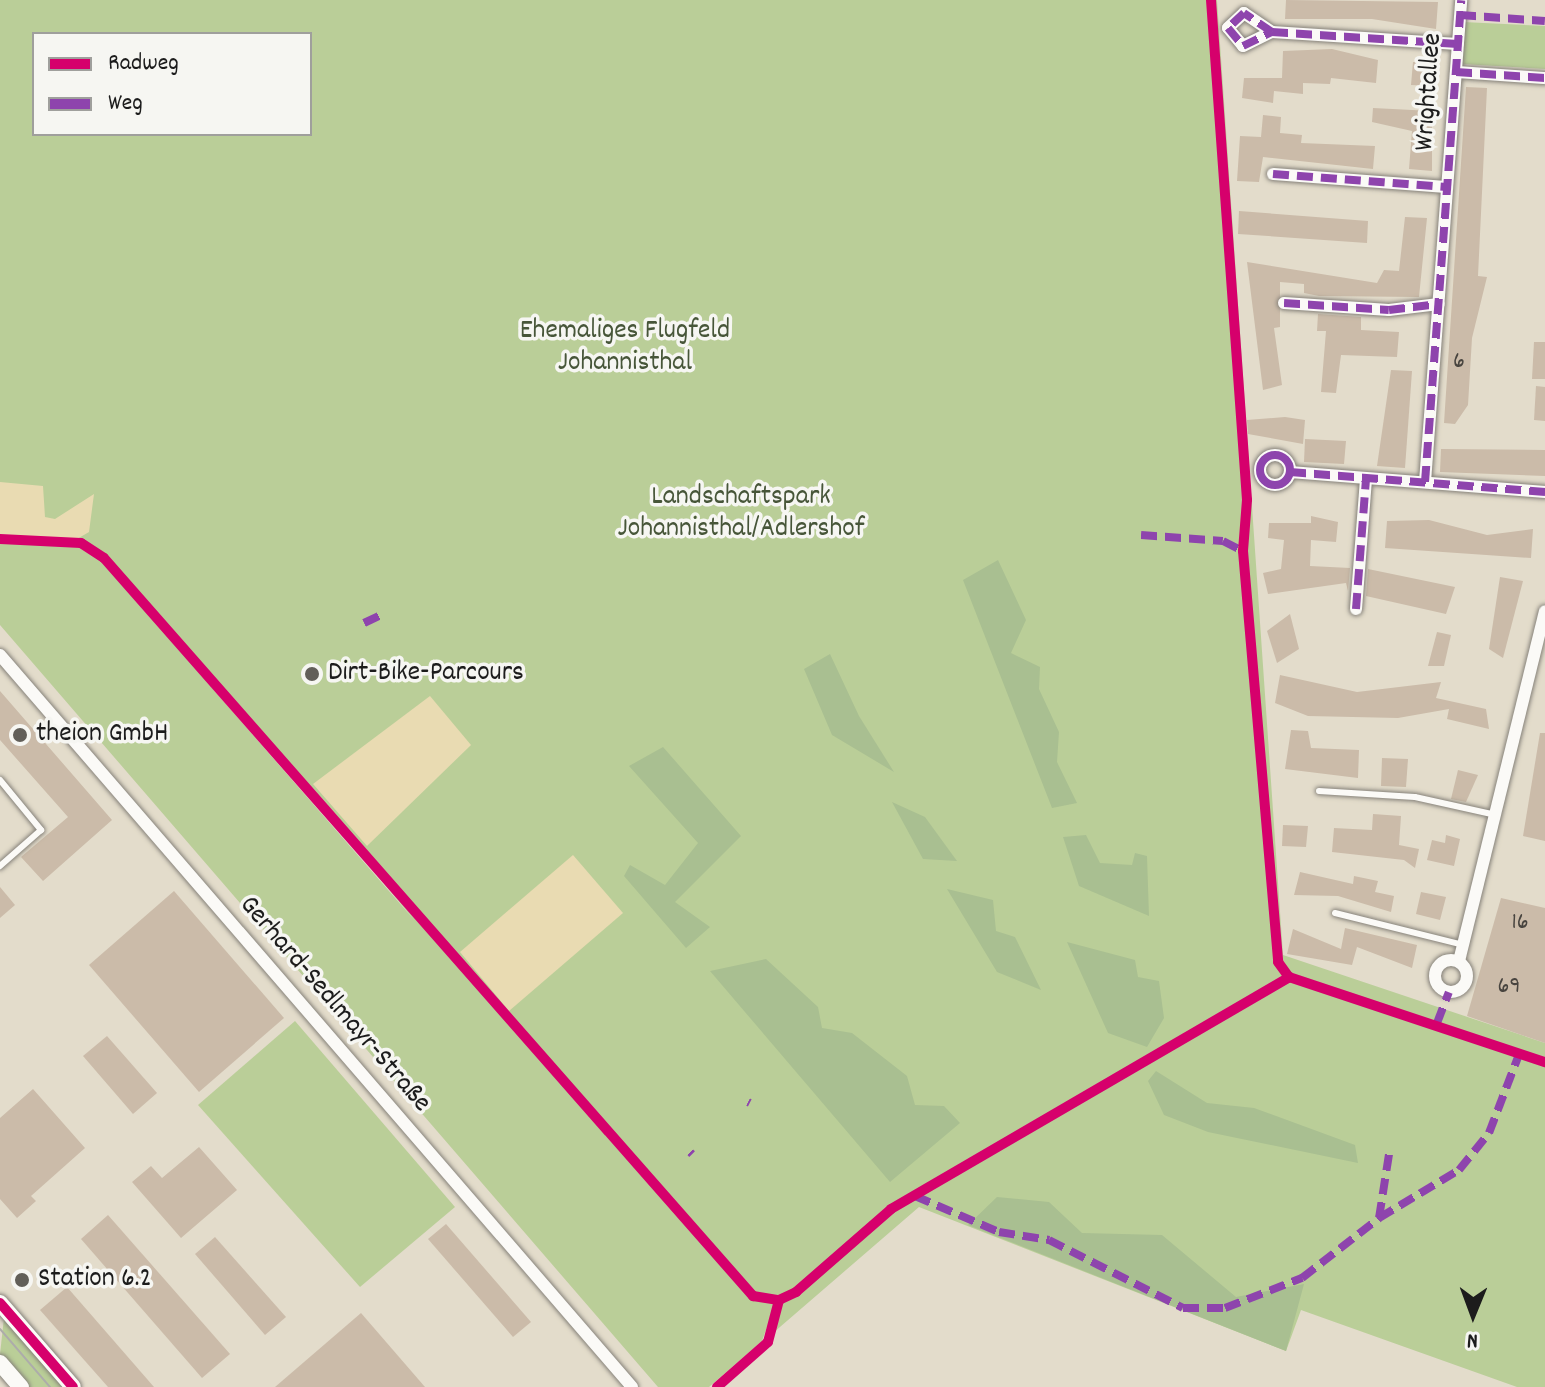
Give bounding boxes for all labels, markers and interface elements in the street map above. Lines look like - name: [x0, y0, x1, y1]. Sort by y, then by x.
- legend: [32, 32, 312, 136]
- street label: Wrightallee: [1409, 32, 1451, 152]
- text: Radweg: [108, 47, 179, 81]
- text: Weg: [108, 87, 143, 121]
- park label: Ehemaliges Flugfeld Johannisthal: [520, 315, 730, 381]
- house number: 6: [1453, 349, 1465, 377]
- park label: Landschaftspark Johannisthal/Adlershof: [617, 481, 865, 547]
- place label: Dirt-Bike-Parcours: [328, 657, 524, 691]
- marker: Dirt-Bike-Parcours: [303, 665, 321, 683]
- place label: theion GmbH: [36, 718, 168, 752]
- marker: theion GmbH: [11, 726, 29, 744]
- street label: Gerhard-Sedlmayr-Straße: [231, 890, 437, 1120]
- house number: 16: [1511, 910, 1529, 938]
- house number: 69: [1498, 974, 1520, 1002]
- place label: Station 6.2: [38, 1263, 152, 1297]
- marker: Station 6.2: [13, 1271, 31, 1289]
- north arrow: [1433, 1275, 1513, 1355]
- text: N: [1467, 1324, 1478, 1355]

